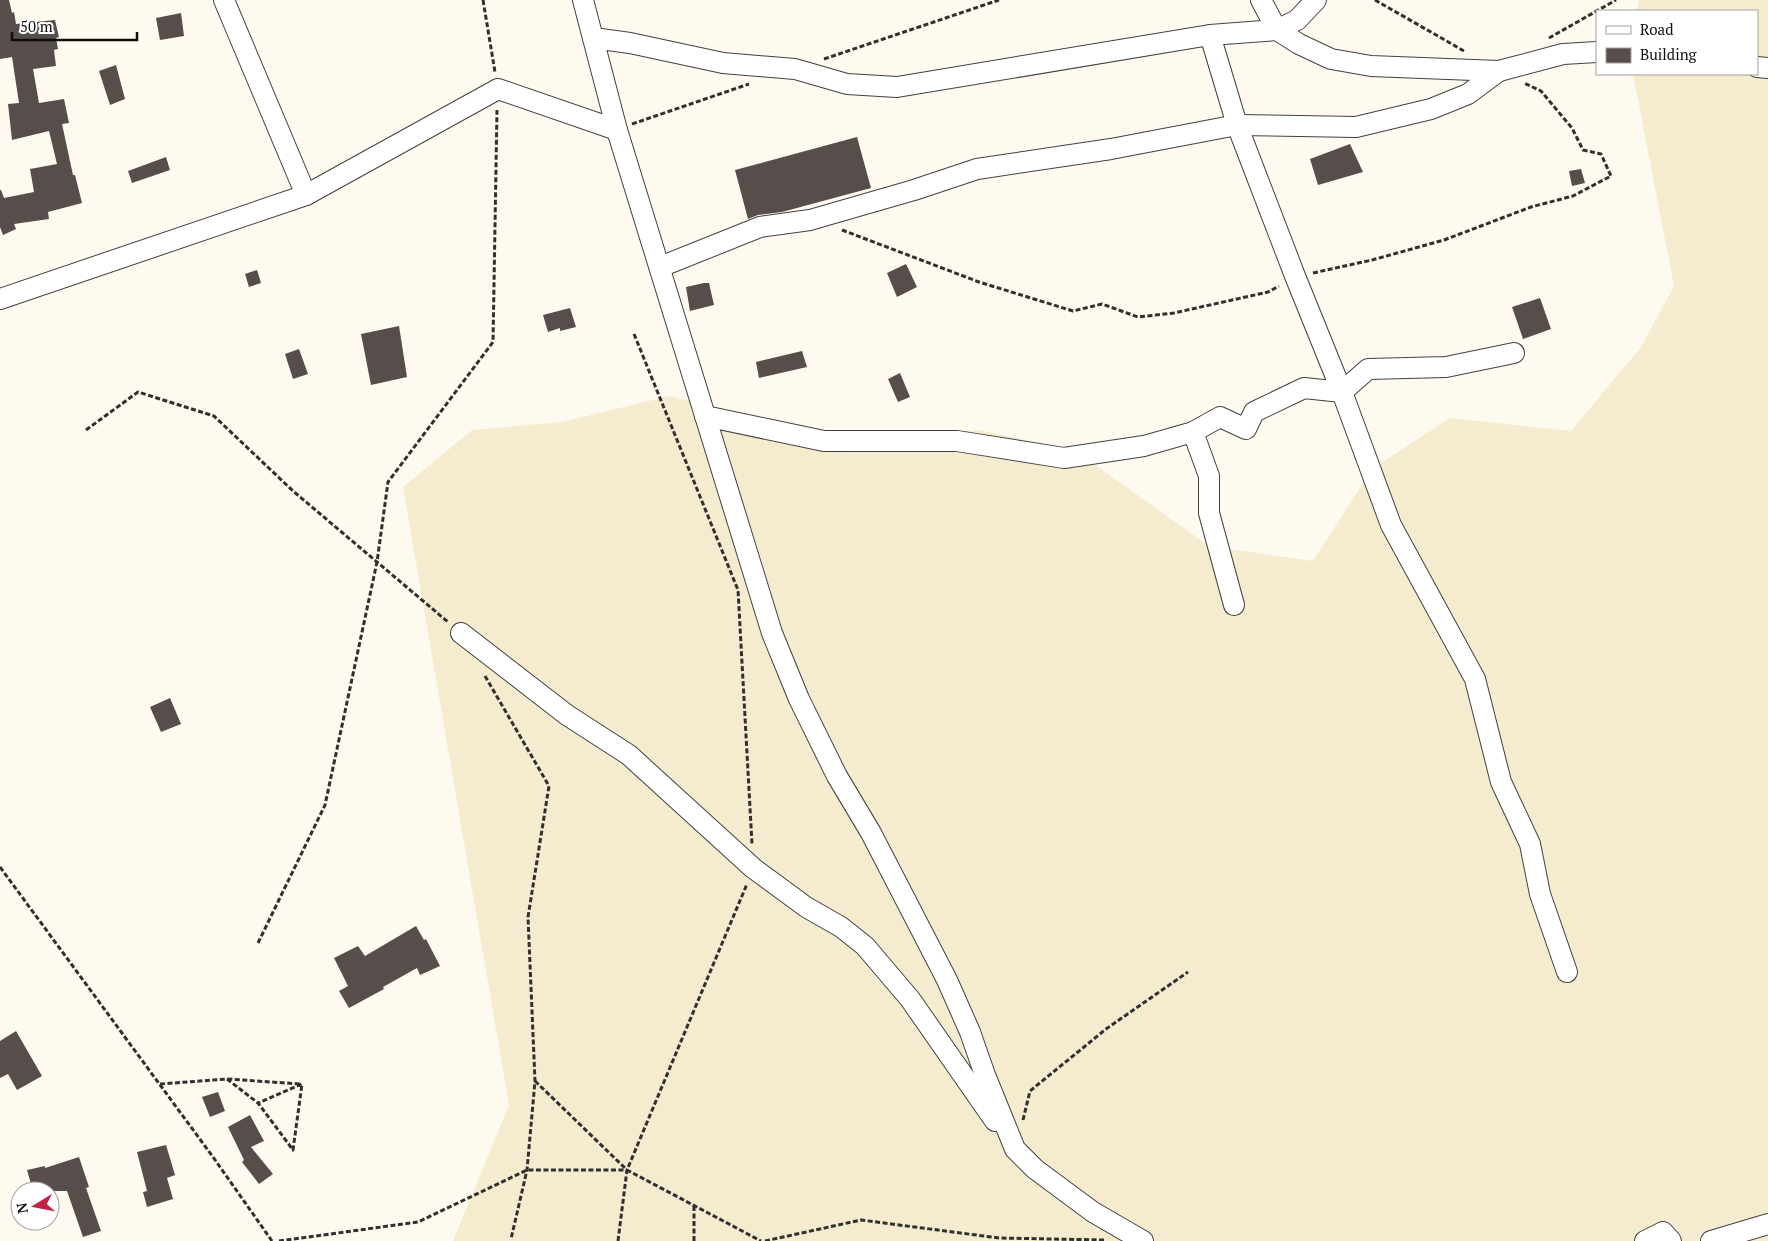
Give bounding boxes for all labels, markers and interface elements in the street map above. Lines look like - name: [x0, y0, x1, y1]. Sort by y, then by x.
- scale bar: [12, 10, 138, 42]
- legend: [1596, 10, 1758, 75]
- text: 50 m: [20, 16, 53, 36]
- text: Road: [1640, 19, 1673, 39]
- text: Building: [1640, 44, 1698, 64]
- north arrow: [10, 1181, 60, 1231]
- text: N: [11, 1201, 32, 1215]

